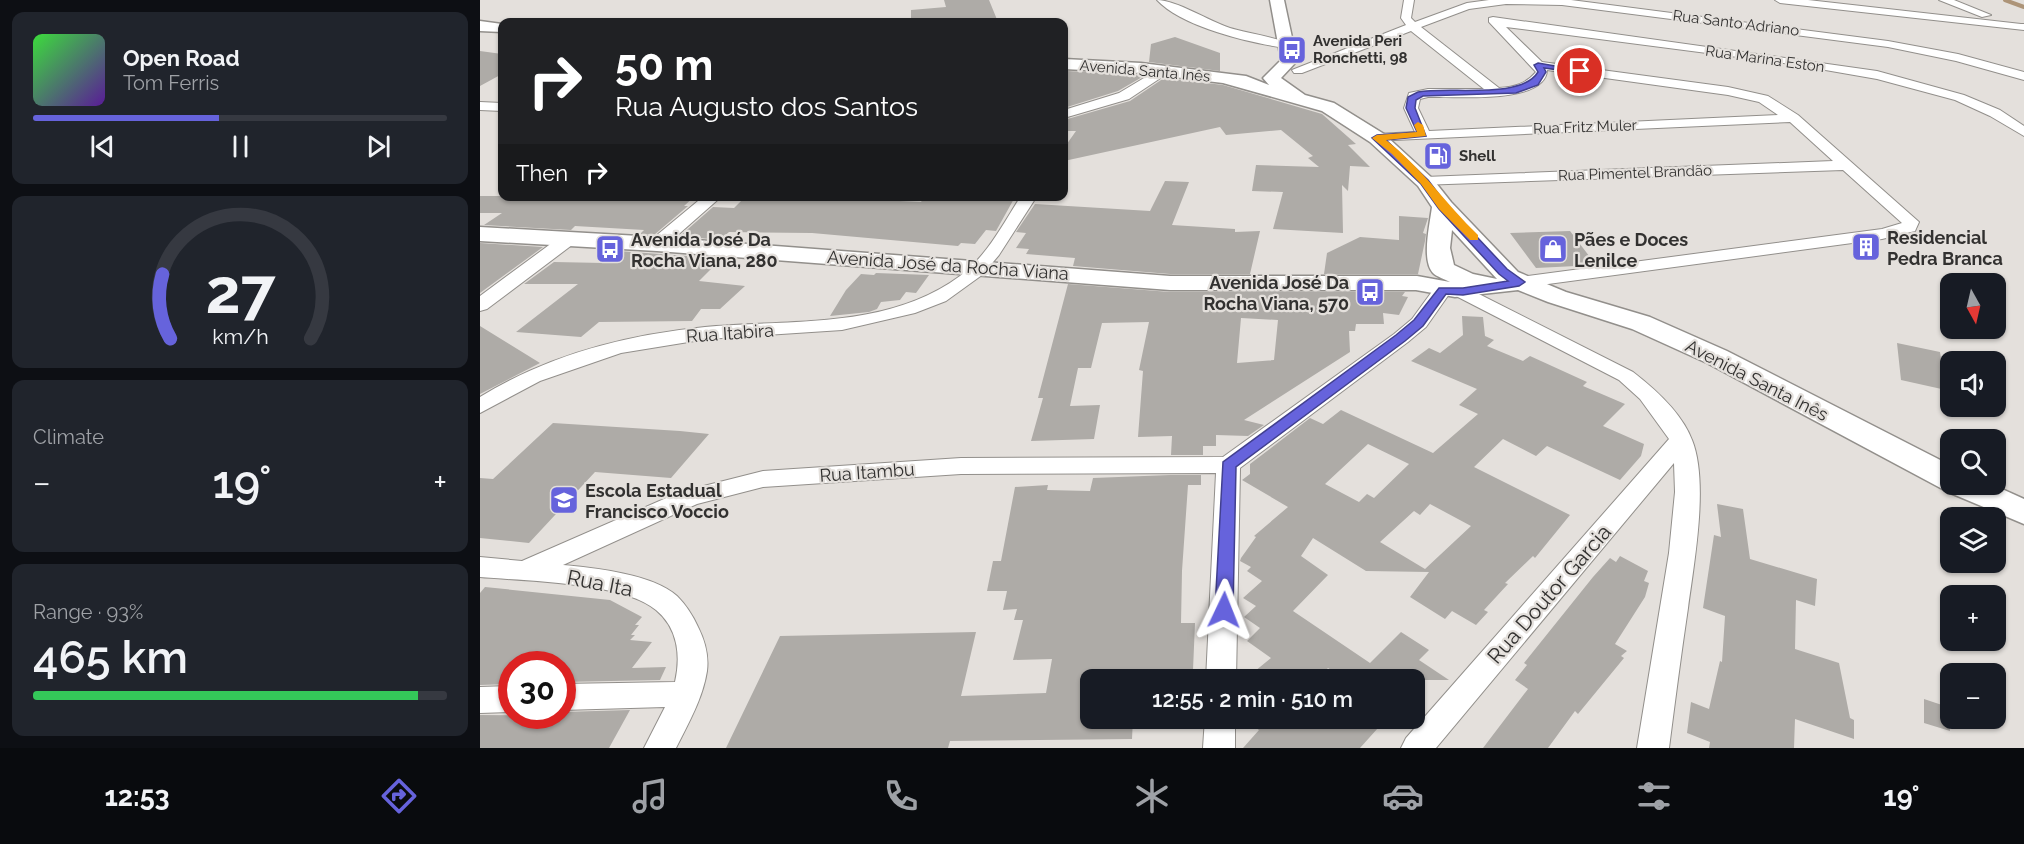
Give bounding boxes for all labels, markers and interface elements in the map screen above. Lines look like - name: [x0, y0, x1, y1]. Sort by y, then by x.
- street label: Rua Santo Adriano: [1672, 6, 1800, 40]
- place label: Avenida Peri Ronchetti, 98: [1313, 32, 1408, 67]
- bus stop icon: Avenida Peri Ronchetti, 98: [1276, 34, 1308, 66]
- text: 50 m: [615, 41, 713, 90]
- icon: right: [516, 42, 594, 120]
- street label: Rua Marina Eston: [1704, 42, 1826, 76]
- text: Open Road: [123, 45, 240, 71]
- pin: [1554, 45, 1605, 96]
- icon: arrive: [1563, 54, 1596, 87]
- street label: Avenida Santa Inês: [1079, 56, 1211, 86]
- text: Tom Ferris: [123, 71, 219, 95]
- text: Rua Augusto dos Santos: [615, 91, 918, 122]
- street label: Rua Fritz Muler: [1533, 116, 1638, 138]
- icon: previous: [86, 130, 119, 163]
- icon: pause: [224, 130, 257, 163]
- icon: next: [362, 130, 395, 163]
- fuel station icon: Shell: [1422, 140, 1454, 172]
- place label: Shell: [1459, 147, 1496, 165]
- icon: right: [580, 156, 613, 189]
- text: Then: [516, 160, 568, 186]
- street label: Rua Pimentel Brandão: [1558, 161, 1712, 185]
- place label: Residencial Pedra Branca: [1887, 227, 2003, 269]
- place label: Avenida José Da Rocha Viana, 280: [631, 229, 778, 271]
- place label: Pães e Doces Lenilce: [1574, 229, 1688, 271]
- building icon: Residencial Pedra Branca: [1850, 231, 1882, 263]
- bus stop icon: Avenida José Da Rocha Viana, 280: [594, 233, 626, 265]
- shop icon: Pães e Doces Lenilce: [1537, 233, 1569, 265]
- street label: Avenida José da Rocha Viana: [826, 246, 1070, 284]
- text: 27: [205, 254, 276, 328]
- place label: Avenida José Da Rocha Viana, 570: [1203, 272, 1349, 314]
- north arrow: [1940, 273, 2006, 339]
- map controls: [1940, 273, 2006, 729]
- bus stop icon: Avenida José Da Rocha Viana, 570: [1354, 276, 1386, 308]
- street label: Rua Itabira: [685, 319, 775, 347]
- text: km/h: [212, 324, 268, 349]
- street label: Avenida Santa Inês: [1682, 335, 1832, 425]
- button: sound: [1940, 351, 2006, 417]
- text: Climate: [33, 425, 104, 449]
- button: search: [1940, 429, 2006, 495]
- text: 19°: [213, 456, 271, 509]
- street label: Rua Itambu: [819, 458, 915, 486]
- text: −: [33, 463, 51, 502]
- text: +: [433, 463, 447, 502]
- place label: Escola Estadual Francisco Voccio: [585, 480, 729, 522]
- school or university icon: Escola Estadual Francisco Voccio: [548, 484, 580, 516]
- button: layers: [1940, 507, 2006, 573]
- street label: Rua Doutor Garcia: [1482, 520, 1616, 668]
- street label: Rua Ita: [565, 564, 635, 602]
- position arrow: [1192, 578, 1256, 642]
- button: +: [1940, 585, 2006, 651]
- text: Range · 93%: [33, 600, 143, 624]
- text: 465 km: [33, 631, 188, 684]
- speed limit sign: 30: [498, 651, 576, 729]
- button: −: [1940, 663, 2006, 729]
- text: 12:55 · 2 min · 510 m: [1152, 686, 1353, 712]
- icon: directions: [378, 775, 420, 817]
- icon: music: [629, 775, 671, 817]
- icon: phone: [880, 775, 922, 817]
- icon: climate: [1131, 775, 1173, 817]
- icon: car: [1382, 775, 1424, 817]
- icon: filters: [1633, 775, 1675, 817]
- text: 12:53: [104, 781, 170, 812]
- text: 19°: [1883, 781, 1920, 812]

